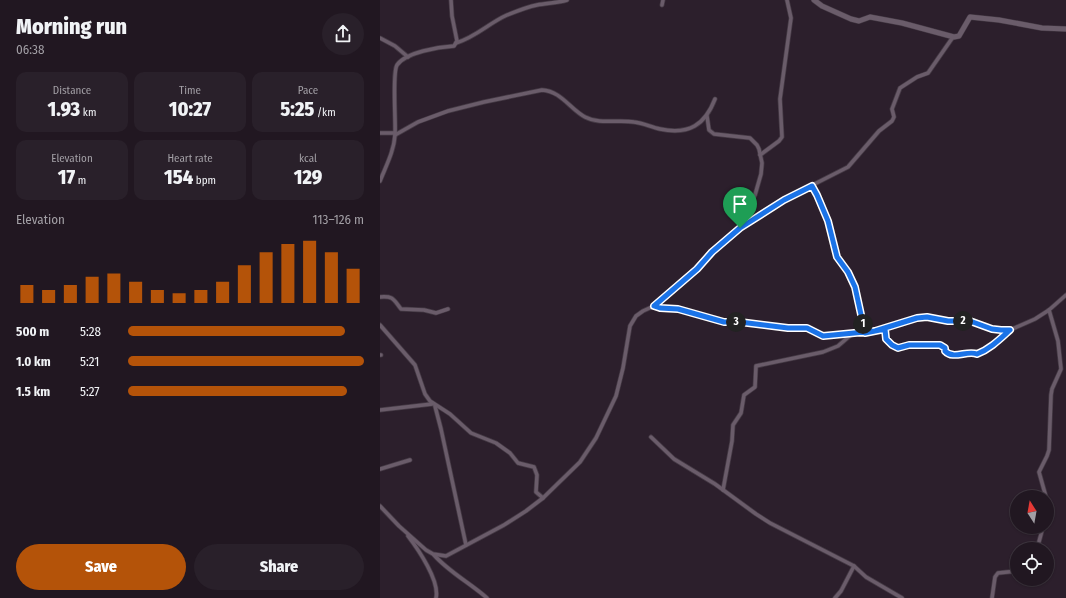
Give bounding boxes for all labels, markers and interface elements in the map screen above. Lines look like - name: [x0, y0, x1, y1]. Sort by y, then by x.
- text: Morning run: [16, 13, 127, 40]
- button: share: [322, 13, 364, 55]
- text: 06:38: [16, 42, 44, 57]
- text: Distance: [53, 84, 91, 97]
- text: Time: [179, 84, 201, 97]
- text: Pace: [298, 84, 318, 97]
- text: 1.93: [48, 97, 80, 121]
- text: 10:27: [169, 97, 211, 121]
- text: 5:25: [280, 97, 314, 121]
- text: km: [80, 106, 96, 119]
- text: /km: [314, 106, 336, 119]
- text: Elevation: [51, 152, 93, 165]
- text: Heart rate: [167, 152, 213, 165]
- text: kcal: [299, 152, 317, 165]
- text: 17: [58, 165, 75, 189]
- text: 154: [164, 165, 193, 189]
- text: 129: [294, 165, 322, 189]
- text: m: [75, 174, 86, 187]
- text: bpm: [193, 174, 216, 187]
- pin: [723, 187, 757, 228]
- icon: arrive: [729, 193, 751, 215]
- text: Elevation: [16, 212, 65, 227]
- text: 113–126 m: [313, 212, 364, 227]
- pin: 2: [953, 311, 973, 331]
- pin: 3: [726, 312, 746, 332]
- pin: 1: [853, 314, 873, 334]
- text: 2: [960, 314, 966, 327]
- text: 3: [733, 315, 739, 328]
- text: 1: [861, 317, 865, 330]
- text: 500 m: [16, 324, 49, 339]
- text: 5:28: [80, 324, 101, 339]
- text: 1.0 km: [16, 354, 51, 369]
- text: 5:21: [80, 354, 99, 369]
- text: 1.5 km: [16, 384, 50, 399]
- text: 5:27: [80, 384, 100, 399]
- north arrow: [1010, 490, 1054, 534]
- map controls: [1010, 490, 1054, 586]
- button: locate: [1010, 542, 1054, 586]
- button: Save: [16, 544, 186, 590]
- button: Share: [194, 544, 364, 590]

